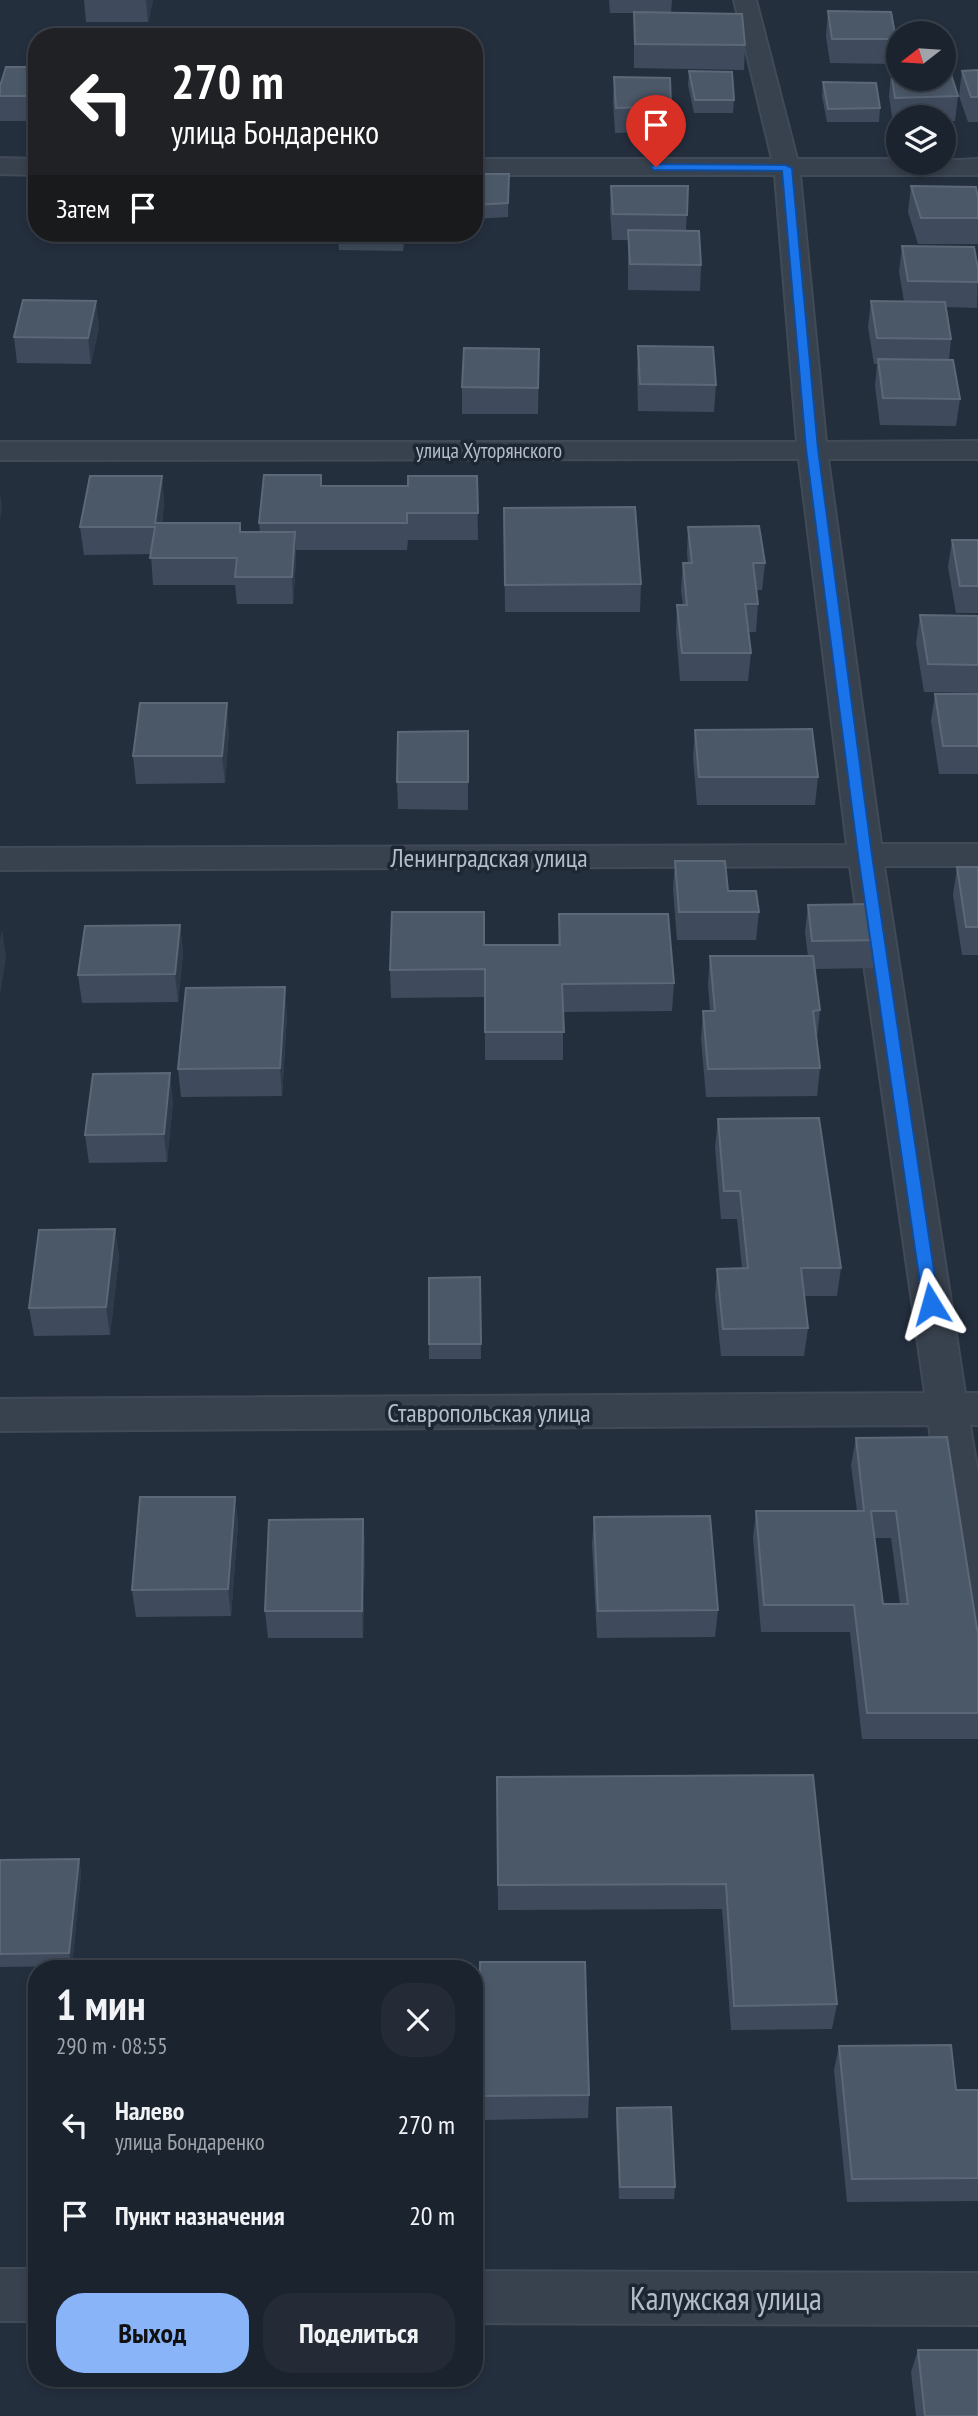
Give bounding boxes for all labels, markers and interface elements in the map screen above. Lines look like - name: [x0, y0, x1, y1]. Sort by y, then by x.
- north arrow: [886, 21, 956, 91]
- map controls: [886, 21, 956, 175]
- text: 270 m: [171, 49, 284, 113]
- icon: left: [56, 56, 147, 147]
- pin: [626, 95, 686, 167]
- button: layers: [886, 105, 956, 175]
- icon: arrive: [637, 106, 675, 144]
- text: улица Бондаренко: [171, 111, 379, 153]
- icon: arrive: [124, 189, 162, 227]
- text: Затем: [56, 192, 110, 225]
- street label: улица Хуторянского: [416, 437, 562, 464]
- street label: Ленинградская улица: [389, 841, 588, 874]
- position arrow: [894, 1267, 968, 1341]
- street label: Ставропольская улица: [387, 1396, 591, 1429]
- text: 1 мин: [56, 1977, 146, 2032]
- button: close: [381, 1983, 455, 2057]
- text: 290 m · 08:55: [56, 2031, 168, 2060]
- text: Налево: [115, 2094, 184, 2127]
- icon: left: [56, 2106, 94, 2144]
- text: 270 m: [397, 2108, 455, 2141]
- text: улица Бондаренко: [115, 2127, 265, 2156]
- icon: arrive: [56, 2197, 94, 2235]
- text: Пункт назначения: [115, 2199, 285, 2232]
- text: 20 m: [409, 2199, 455, 2232]
- street label: Калужская улица: [630, 2277, 822, 2319]
- button: Выход: [56, 2293, 249, 2373]
- button: Поделиться: [263, 2293, 455, 2373]

